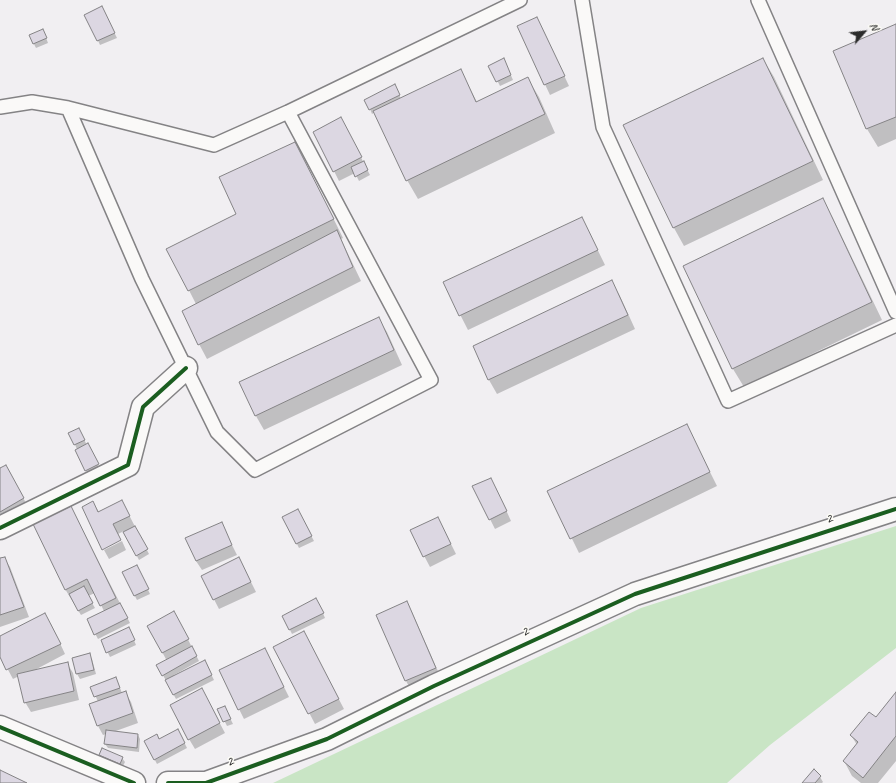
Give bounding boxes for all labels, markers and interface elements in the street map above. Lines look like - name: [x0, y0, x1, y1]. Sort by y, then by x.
- north arrow: [844, 12, 884, 52]
- text: N: [867, 20, 882, 33]
- street label: 2: [823, 510, 835, 528]
- street label: 2: [519, 623, 531, 641]
- street label: 2: [224, 753, 236, 771]

